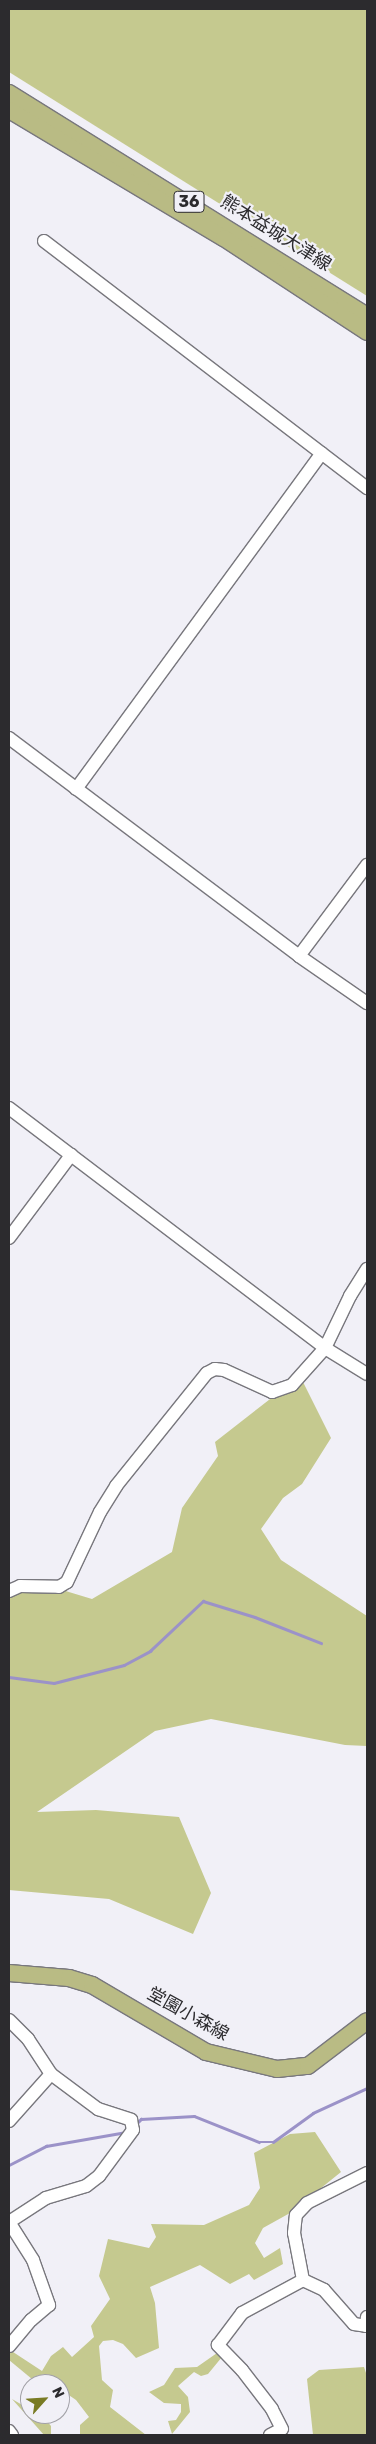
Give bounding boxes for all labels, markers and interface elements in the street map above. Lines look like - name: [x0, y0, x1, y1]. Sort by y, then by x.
- road number: 36: [173, 188, 205, 216]
- street label: 熊本益城大津線: [217, 190, 335, 276]
- street label: 堂園小森線: [143, 1983, 233, 2045]
- north arrow: [20, 2374, 70, 2424]
- text: N: [48, 2384, 68, 2401]

